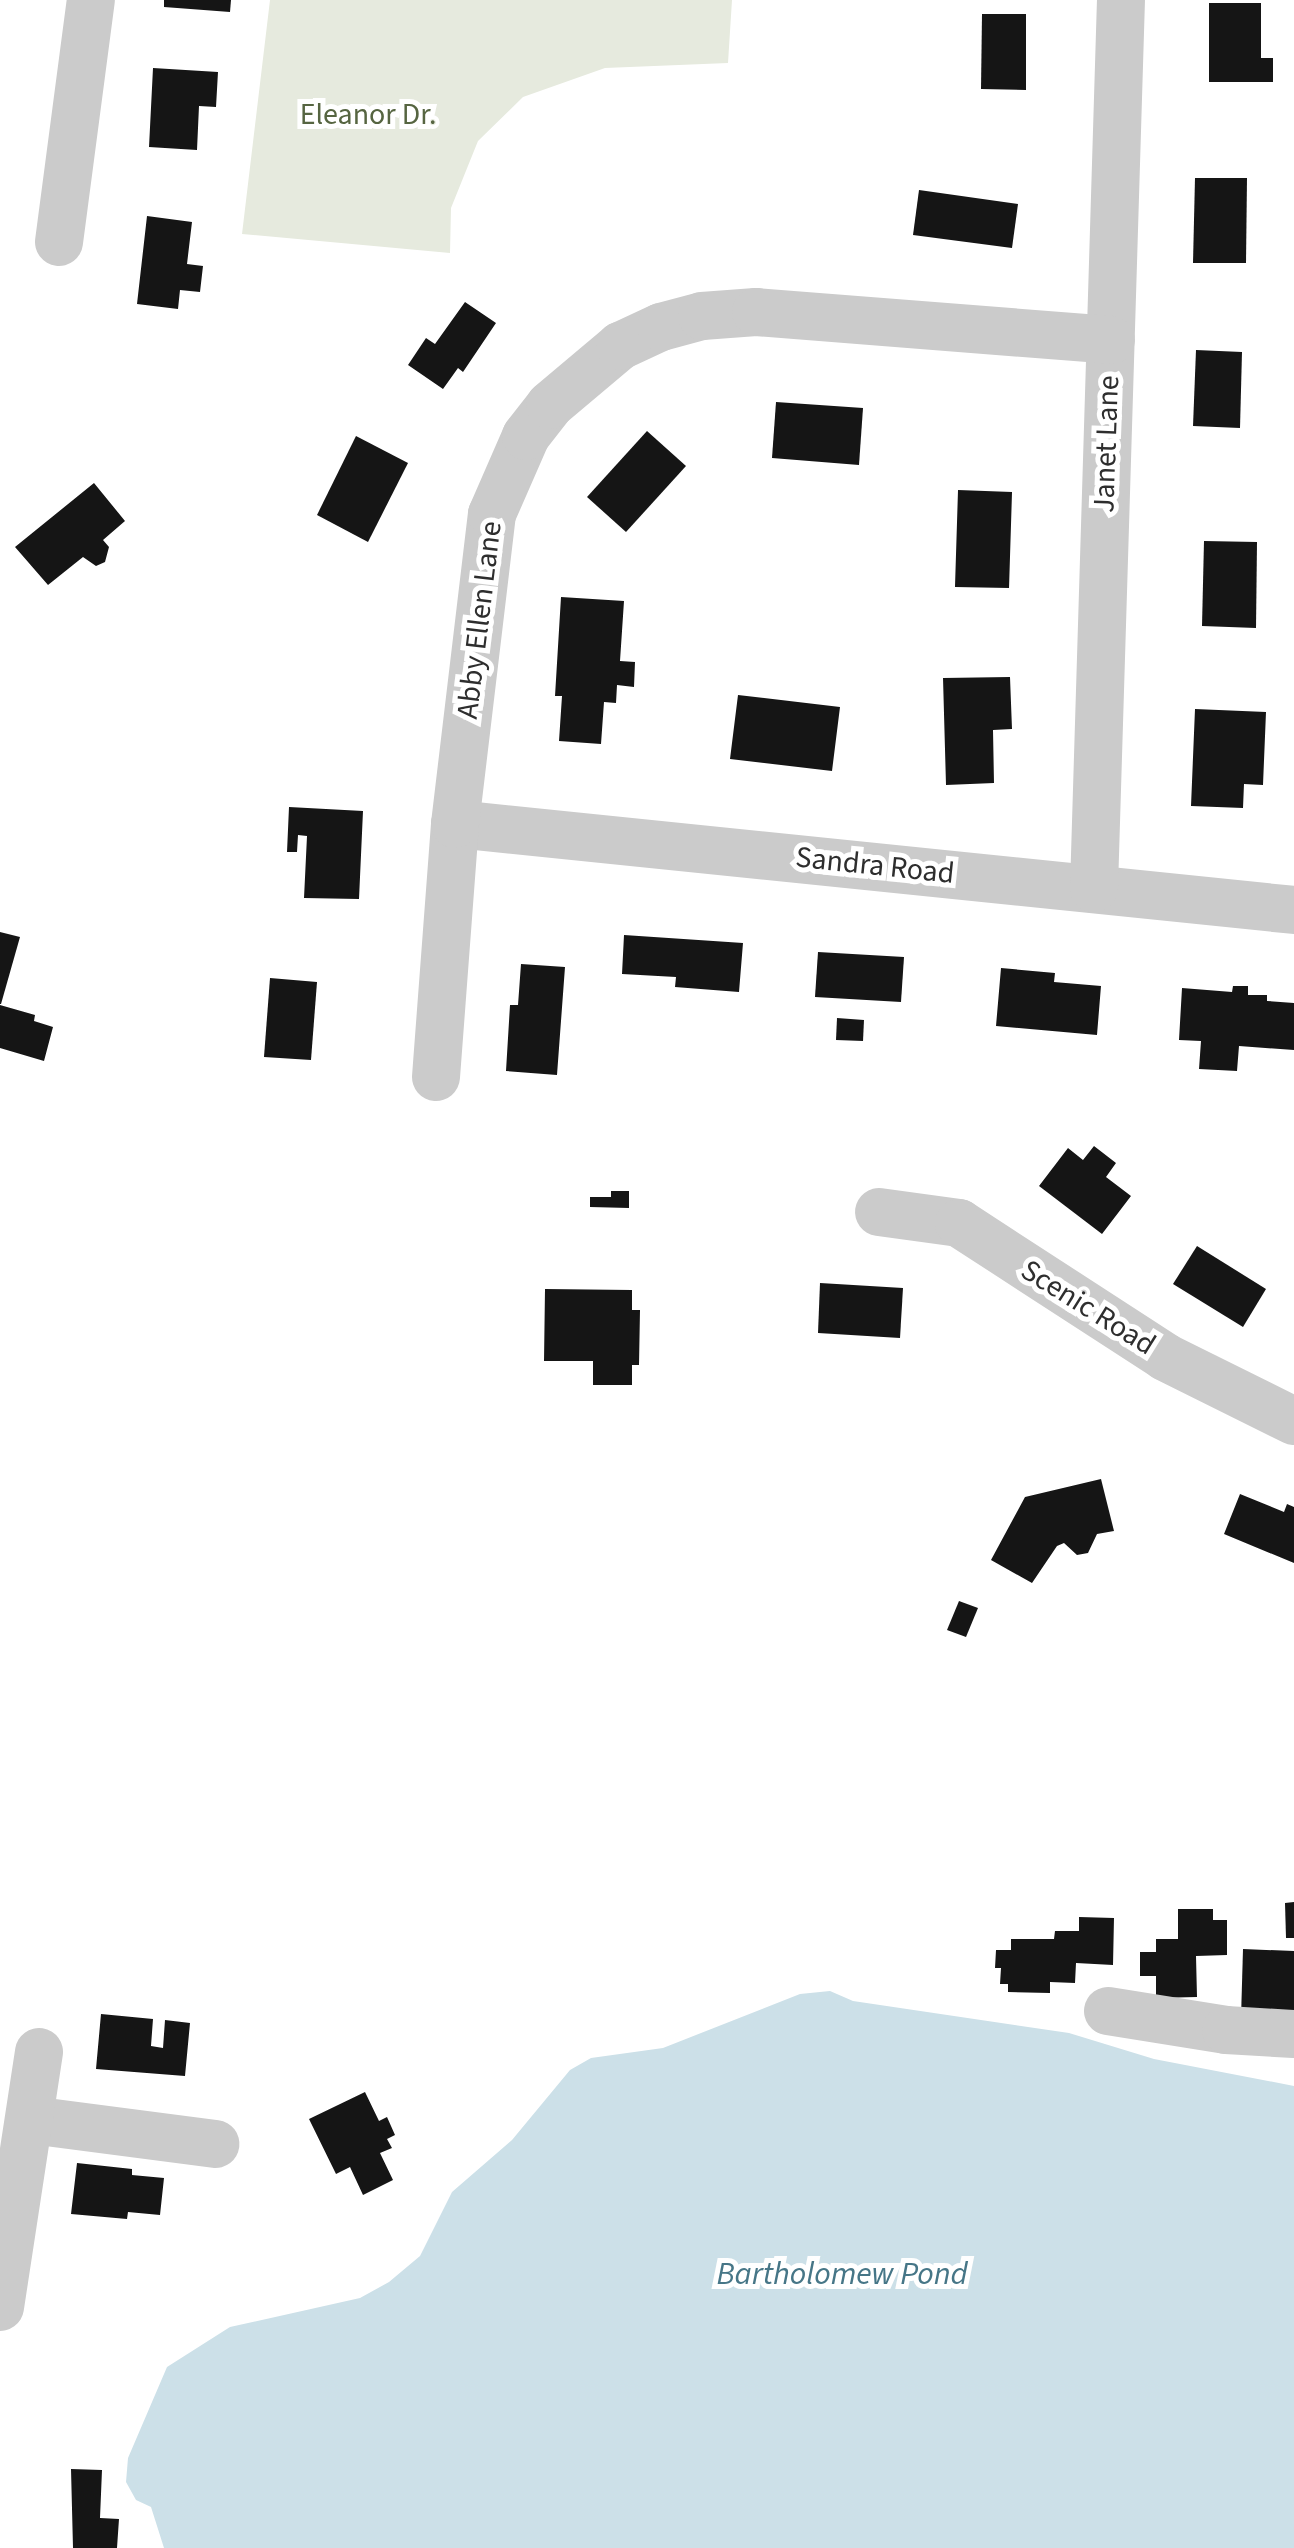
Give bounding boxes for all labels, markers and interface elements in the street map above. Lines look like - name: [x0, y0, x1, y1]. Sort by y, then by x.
- park label: Eleanor Dr.: [300, 97, 436, 133]
- street label: Janet Lane: [1087, 375, 1127, 513]
- street label: Abby Ellen Lane: [450, 519, 510, 721]
- street label: Sandra Road: [794, 840, 956, 892]
- street label: Scenic Road: [1014, 1253, 1162, 1363]
- water label: Bartholomew Pond: [716, 2255, 968, 2293]

